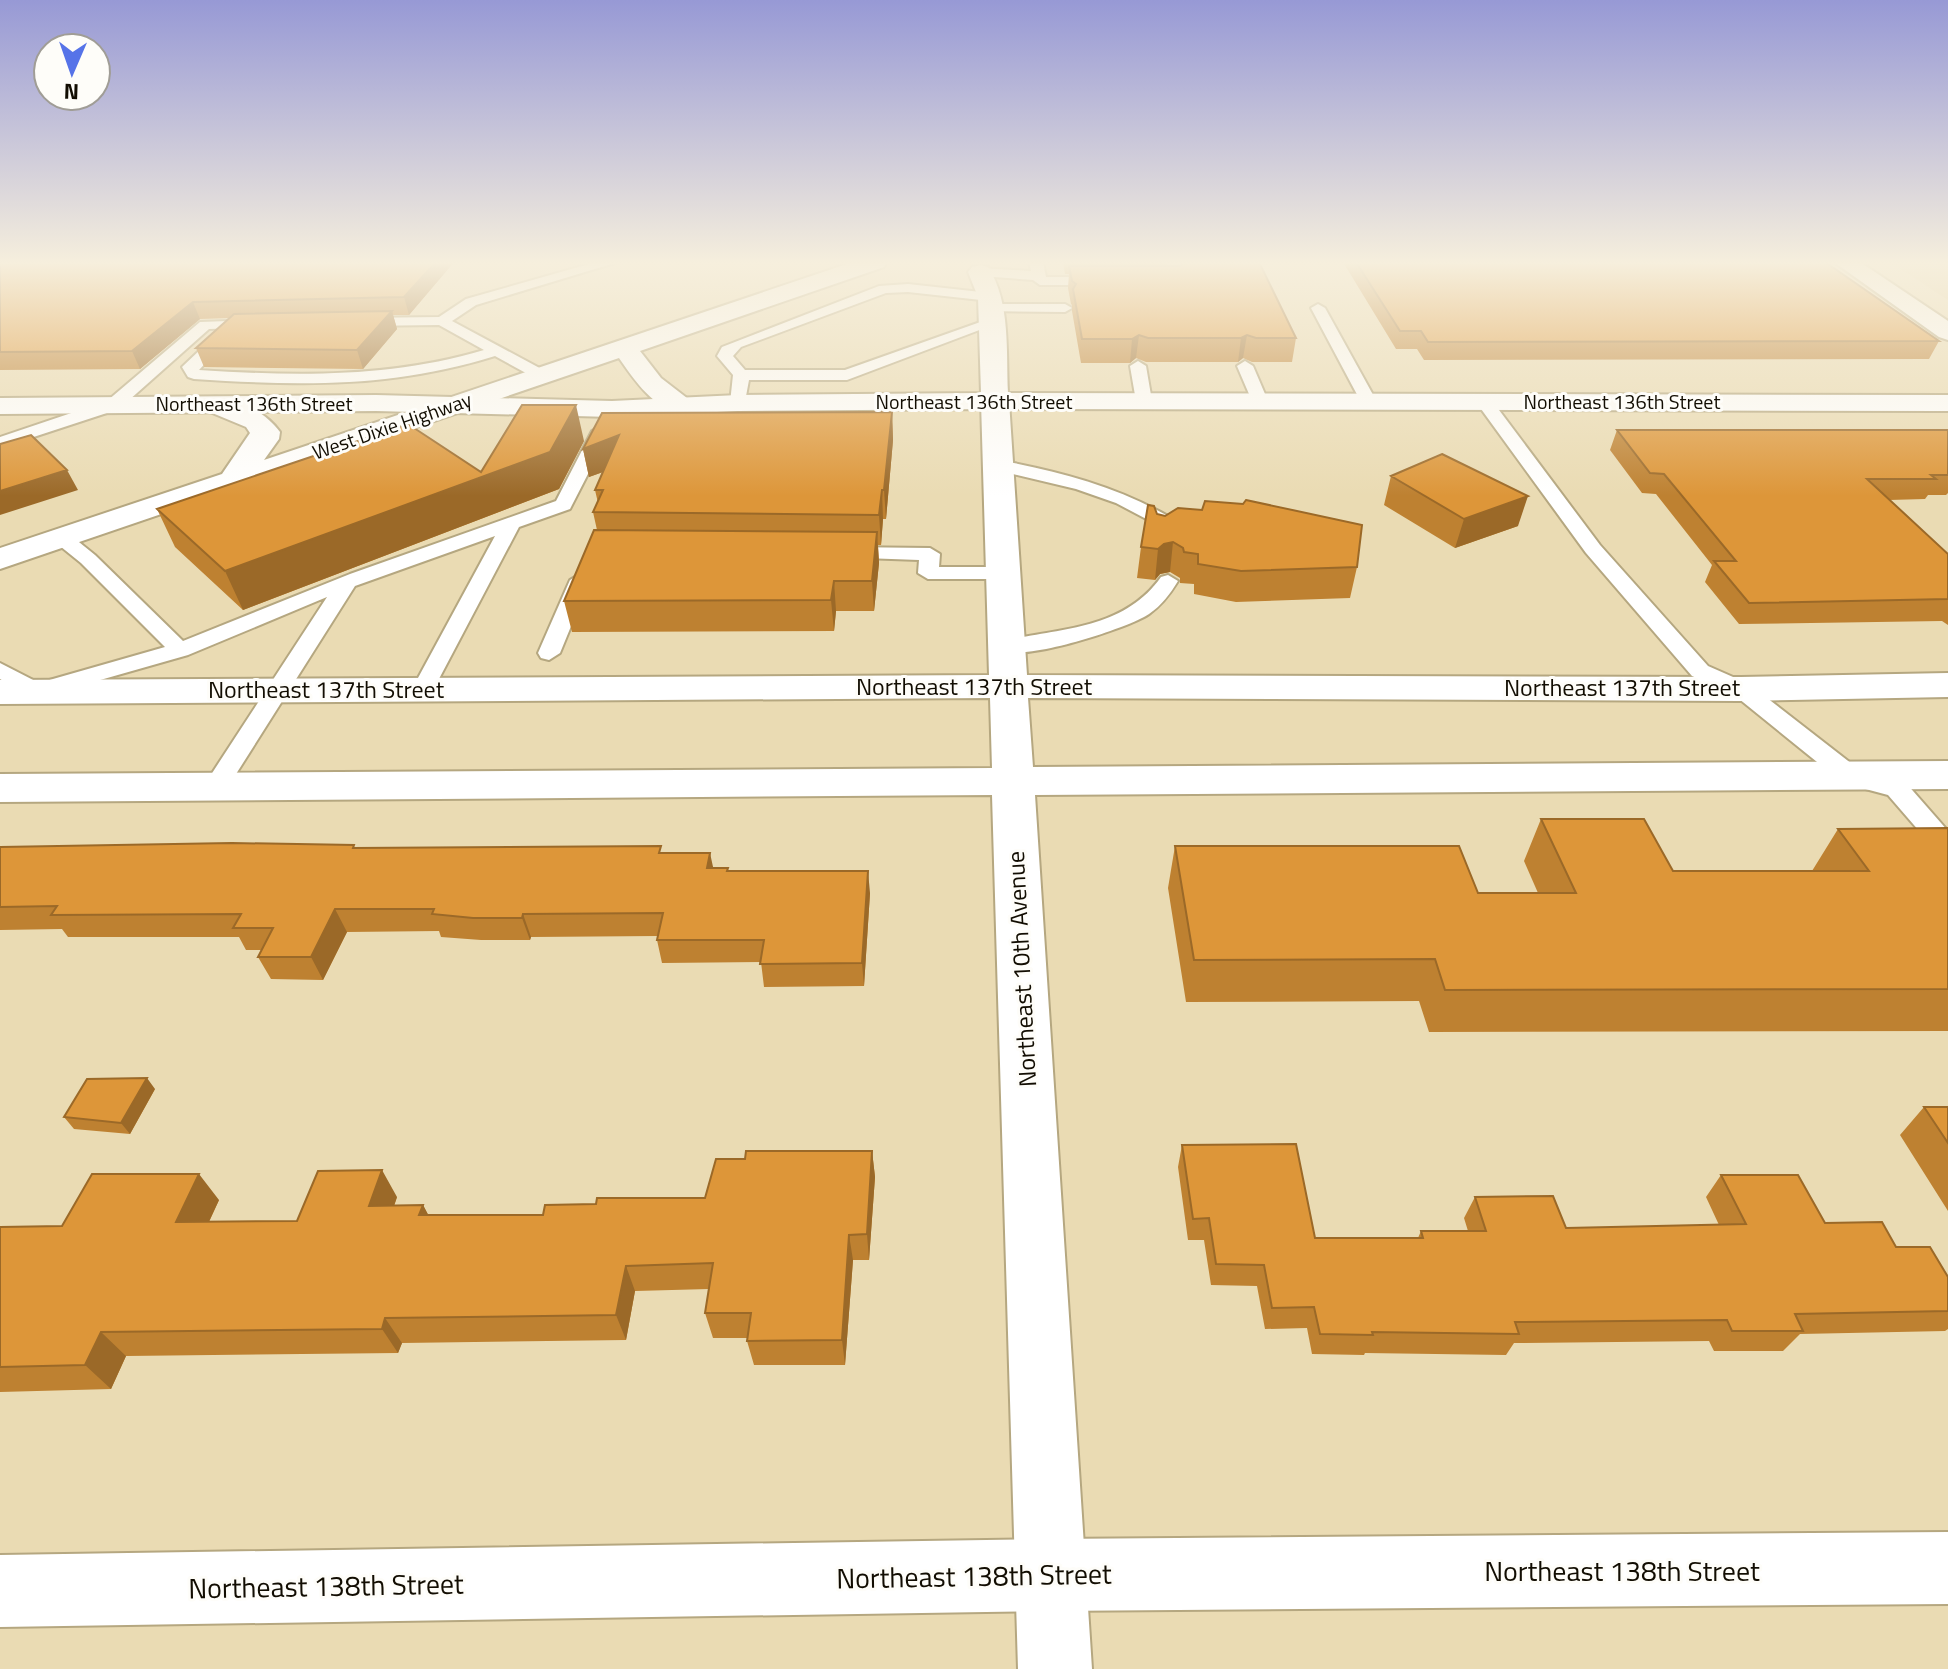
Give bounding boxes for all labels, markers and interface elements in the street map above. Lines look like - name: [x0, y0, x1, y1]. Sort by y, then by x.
- north arrow: [32, 32, 112, 112]
- text: N: [63, 75, 80, 109]
- street label: West Dixie Highway: [308, 384, 476, 467]
- street label: Northeast 136th Street: [876, 386, 1072, 417]
- street label: Northeast 136th Street: [1524, 386, 1720, 417]
- street label: Northeast 136th Street: [156, 388, 352, 419]
- street label: Northeast 137th Street: [856, 668, 1093, 704]
- street label: Northeast 137th Street: [1504, 669, 1741, 705]
- street label: Northeast 137th Street: [208, 671, 445, 707]
- street label: Northeast 10th Avenue: [997, 850, 1045, 1088]
- street label: Northeast 138th Street: [1484, 1549, 1760, 1592]
- street label: Northeast 138th Street: [836, 1552, 1112, 1599]
- street label: Northeast 138th Street: [188, 1562, 464, 1609]

